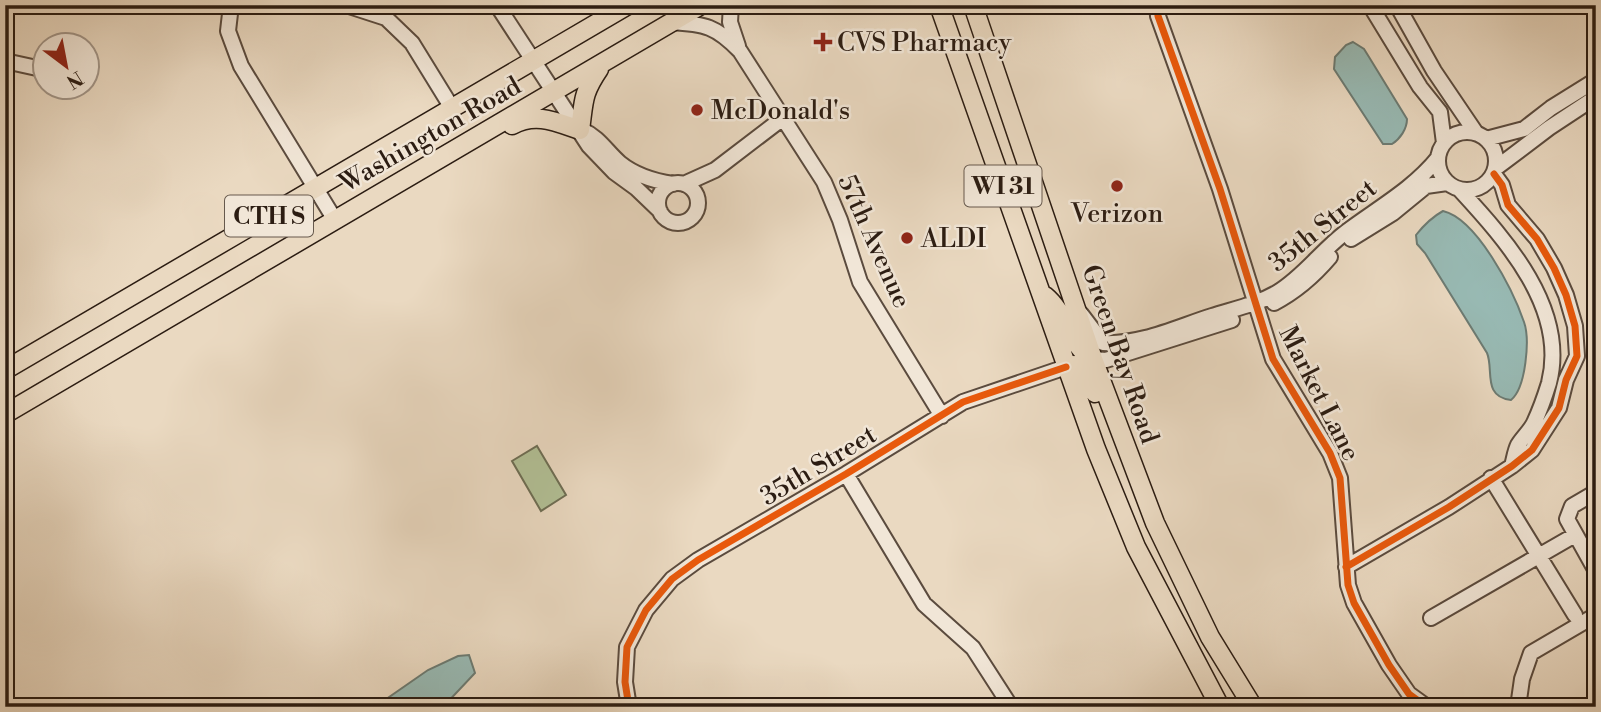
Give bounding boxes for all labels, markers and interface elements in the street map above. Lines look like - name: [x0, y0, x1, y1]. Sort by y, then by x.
- place label: CVS Pharmacy: [837, 27, 1012, 59]
- north arrow: [32, 32, 102, 102]
- marker: CVS Pharmacy: [815, 34, 831, 50]
- text: N: [62, 65, 87, 94]
- street label: Washington Road: [333, 70, 527, 200]
- place label: McDonald's: [711, 95, 850, 127]
- marker: McDonald's: [689, 102, 705, 118]
- road number: WI 31: [964, 166, 1042, 206]
- street label: 57th Avenue: [830, 170, 918, 313]
- street label: 35th Street: [1262, 173, 1383, 279]
- marker: Verizon: [1109, 178, 1125, 194]
- road number: CTH S: [225, 196, 313, 236]
- place label: Verizon: [1070, 198, 1163, 230]
- place label: ALDI: [920, 223, 986, 255]
- marker: ALDI: [899, 230, 915, 246]
- street label: Green Bay Road: [1075, 261, 1166, 448]
- street label: Market Lane: [1271, 321, 1367, 466]
- street label: 35th Street: [755, 419, 882, 513]

